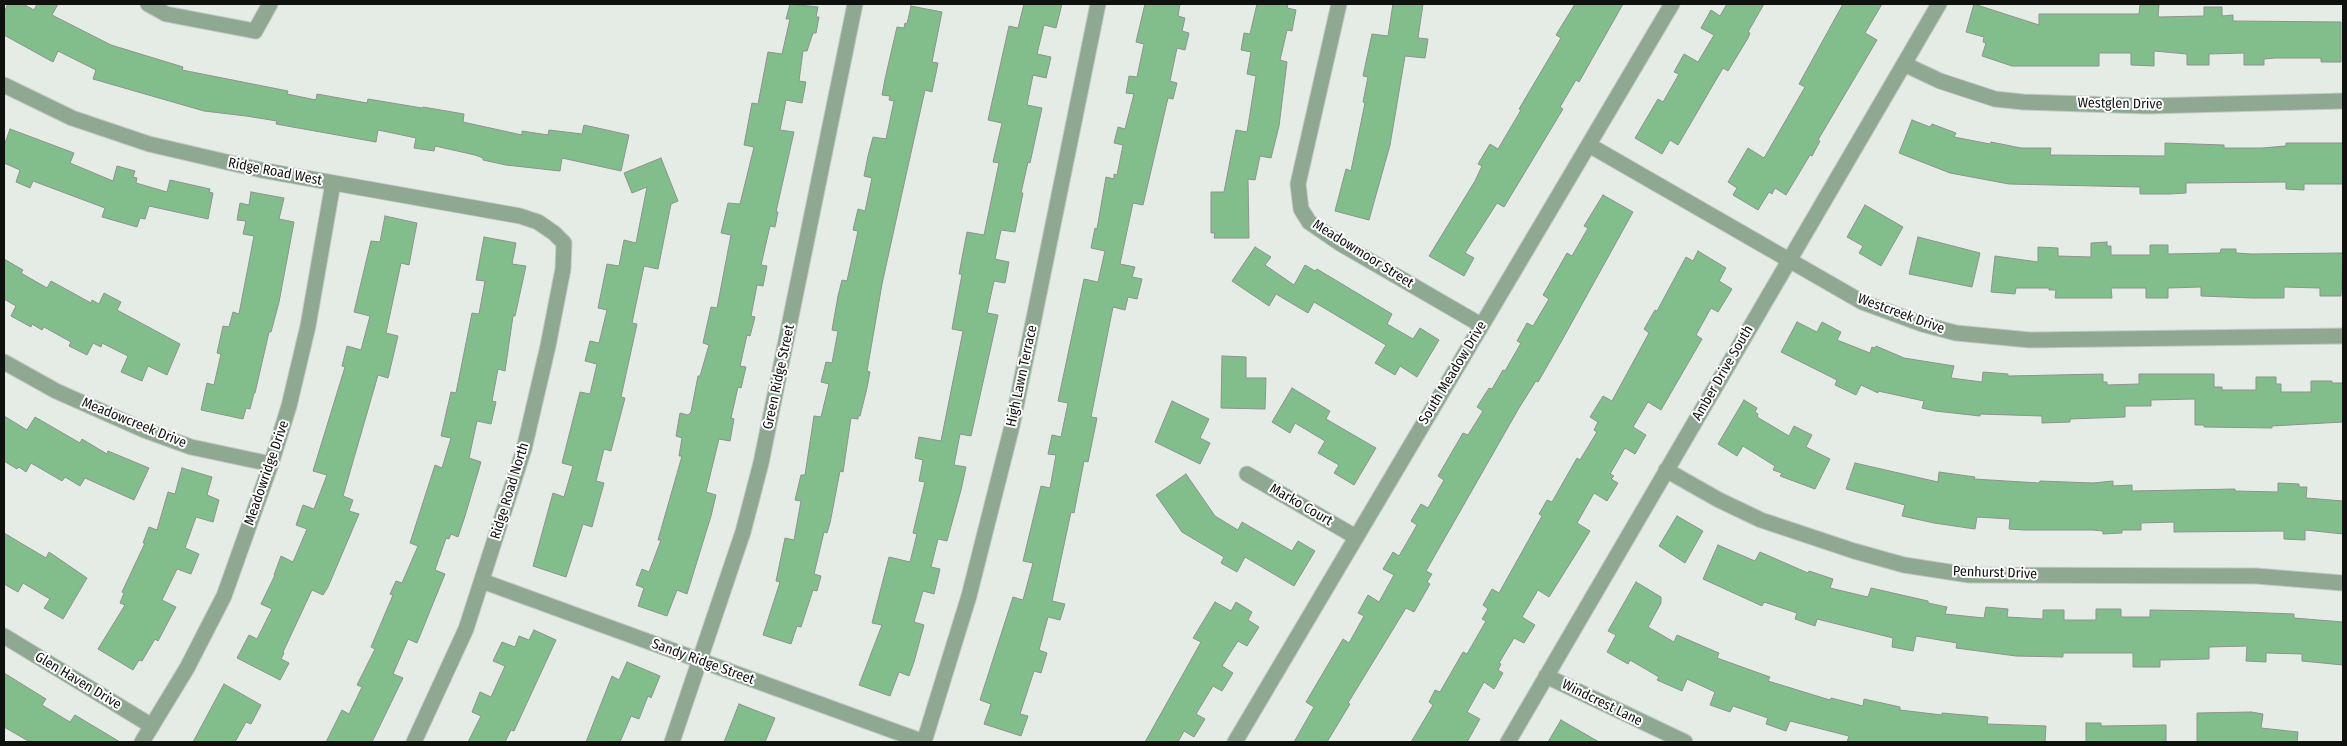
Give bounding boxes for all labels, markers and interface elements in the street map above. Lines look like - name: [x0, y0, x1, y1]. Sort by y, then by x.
- street label: Westglen Drive: [2077, 95, 2163, 113]
- street label: Ridge Road West: [227, 155, 323, 189]
- street label: Meadowmoor Street: [1309, 216, 1417, 292]
- street label: Westcreek Drive: [1855, 290, 1947, 338]
- street label: South Meadow Drive: [1416, 318, 1490, 428]
- street label: Amber Drive South: [1689, 322, 1757, 424]
- street label: Green Ridge Street: [760, 323, 798, 431]
- street label: High Lawn Terrace: [1003, 324, 1041, 428]
- street label: Meadowcreek Drive: [79, 394, 189, 452]
- street label: Meadowridge Drive: [241, 418, 293, 528]
- street label: Ridge Road North: [487, 441, 533, 541]
- street label: Marko Court: [1267, 480, 1335, 530]
- street label: Penhurst Drive: [1953, 563, 2037, 583]
- street label: Sandy Ridge Street: [649, 636, 757, 688]
- street label: Glen Haven Drive: [32, 649, 124, 713]
- street label: Windcrest Lane: [1559, 676, 1645, 730]

